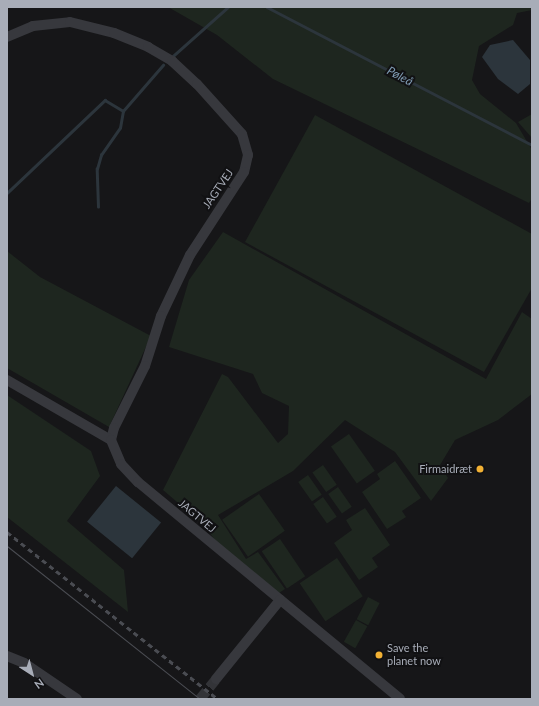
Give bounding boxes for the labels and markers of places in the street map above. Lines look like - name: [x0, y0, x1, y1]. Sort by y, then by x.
- place label: Firmaidræt: [419, 462, 472, 476]
- marker: Firmaidræt: [475, 464, 485, 474]
- place label: Save the planet now: [387, 642, 441, 668]
- marker: Save the planet now: [374, 650, 384, 660]

